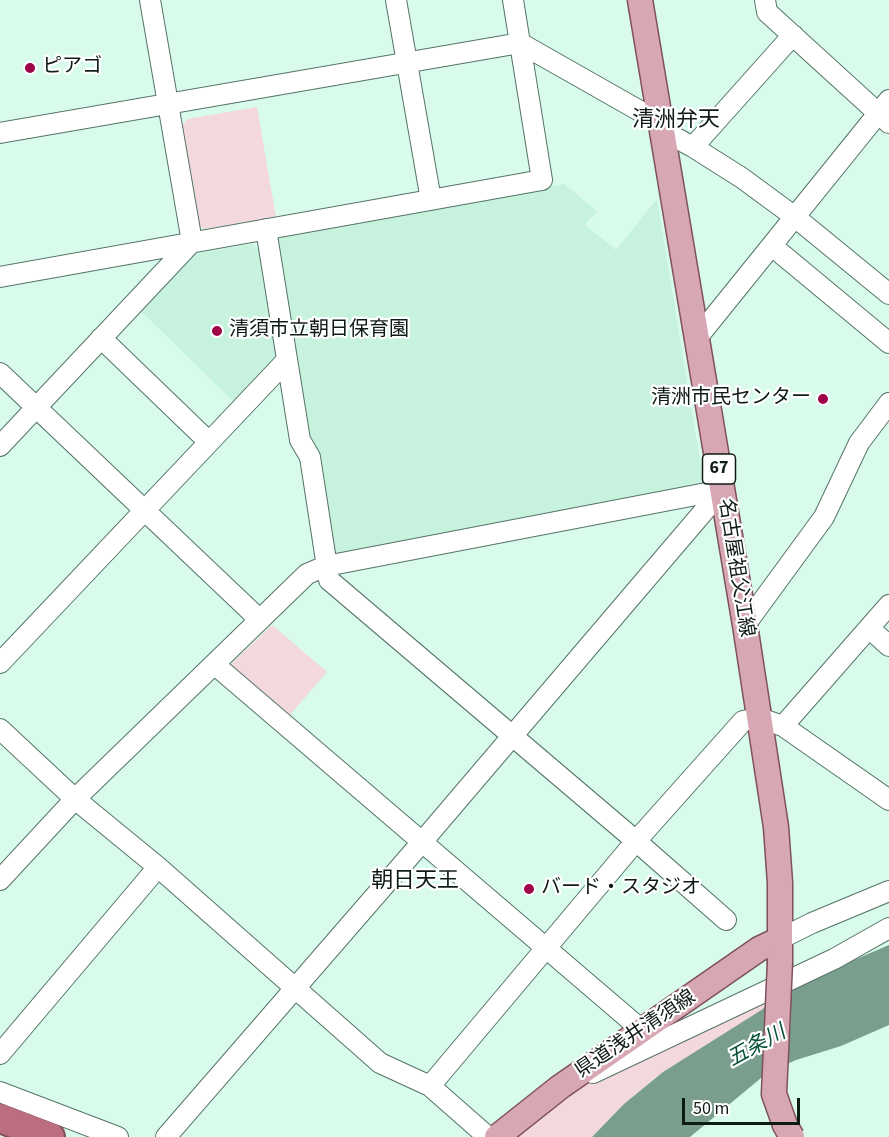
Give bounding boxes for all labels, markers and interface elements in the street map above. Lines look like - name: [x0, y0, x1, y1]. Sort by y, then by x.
- place label: ピアゴ: [42, 56, 102, 80]
- marker: ピアゴ: [23, 61, 37, 75]
- district label: 清洲弁天: [632, 108, 720, 134]
- place label: 清須市立朝日保育園: [229, 319, 409, 343]
- marker: 清須市立朝日保育園: [210, 324, 224, 338]
- place label: 清洲市民センター: [651, 387, 811, 411]
- marker: 清洲市民センター: [816, 392, 830, 406]
- road number: 67: [702, 454, 736, 484]
- street label: 名古屋祖父江線: [712, 497, 758, 639]
- district label: 朝日天王: [371, 869, 459, 895]
- place label: バード・スタジオ: [541, 877, 701, 901]
- marker: バード・スタジオ: [522, 882, 536, 896]
- street label: 県道浅井清須線: [571, 986, 701, 1084]
- water label: 五条川: [723, 1021, 791, 1073]
- scale bar: [685, 1086, 804, 1124]
- text: 50 m: [693, 1096, 729, 1121]

